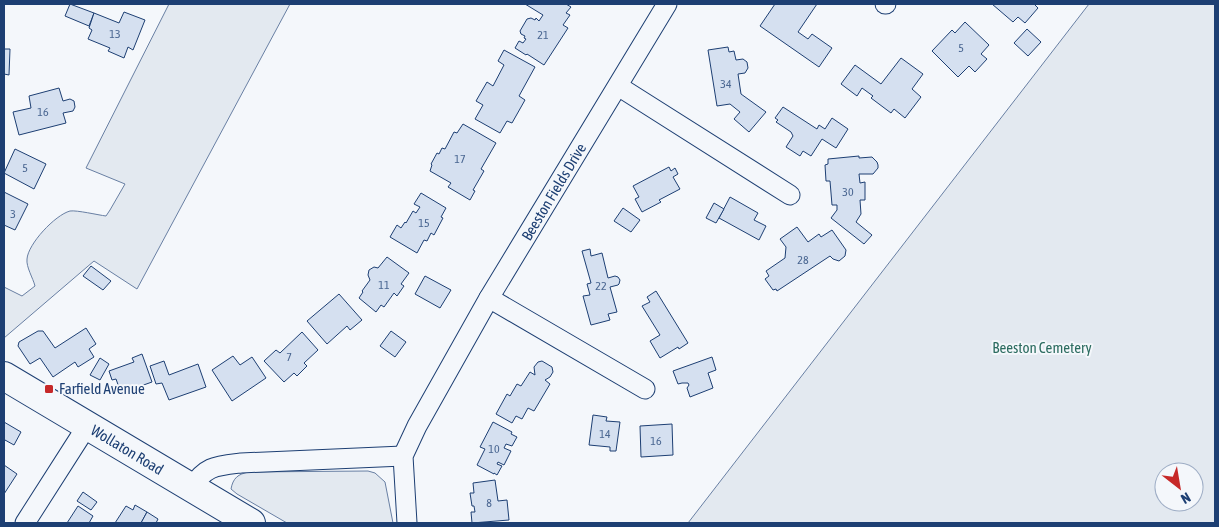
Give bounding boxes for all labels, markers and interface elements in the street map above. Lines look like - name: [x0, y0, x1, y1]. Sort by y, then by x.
- house number: 13: [109, 27, 121, 41]
- house number: 21: [537, 28, 549, 42]
- house number: 5: [958, 41, 964, 55]
- house number: 34: [720, 77, 732, 91]
- house number: 16: [37, 105, 49, 119]
- street label: Beeston Fields Drive: [518, 140, 589, 243]
- house number: 17: [454, 152, 466, 166]
- house number: 5: [22, 161, 28, 175]
- house number: 30: [842, 185, 854, 199]
- house number: 3: [10, 207, 16, 221]
- house number: 15: [418, 216, 430, 230]
- house number: 28: [797, 253, 809, 267]
- house number: 11: [378, 278, 390, 292]
- house number: 22: [595, 279, 607, 293]
- park label: Beeston Cemetery: [992, 339, 1092, 356]
- house number: 7: [286, 350, 292, 364]
- place label: Farfield Avenue: [59, 380, 145, 397]
- marker: Farfield Avenue: [43, 383, 55, 395]
- street label: Wollaton Road: [88, 421, 167, 478]
- house number: 14: [599, 427, 611, 441]
- house number: 16: [650, 434, 662, 448]
- house number: 10: [488, 442, 500, 456]
- north arrow: [1154, 462, 1204, 512]
- text: N: [1178, 489, 1193, 507]
- house number: 8: [486, 496, 492, 510]

